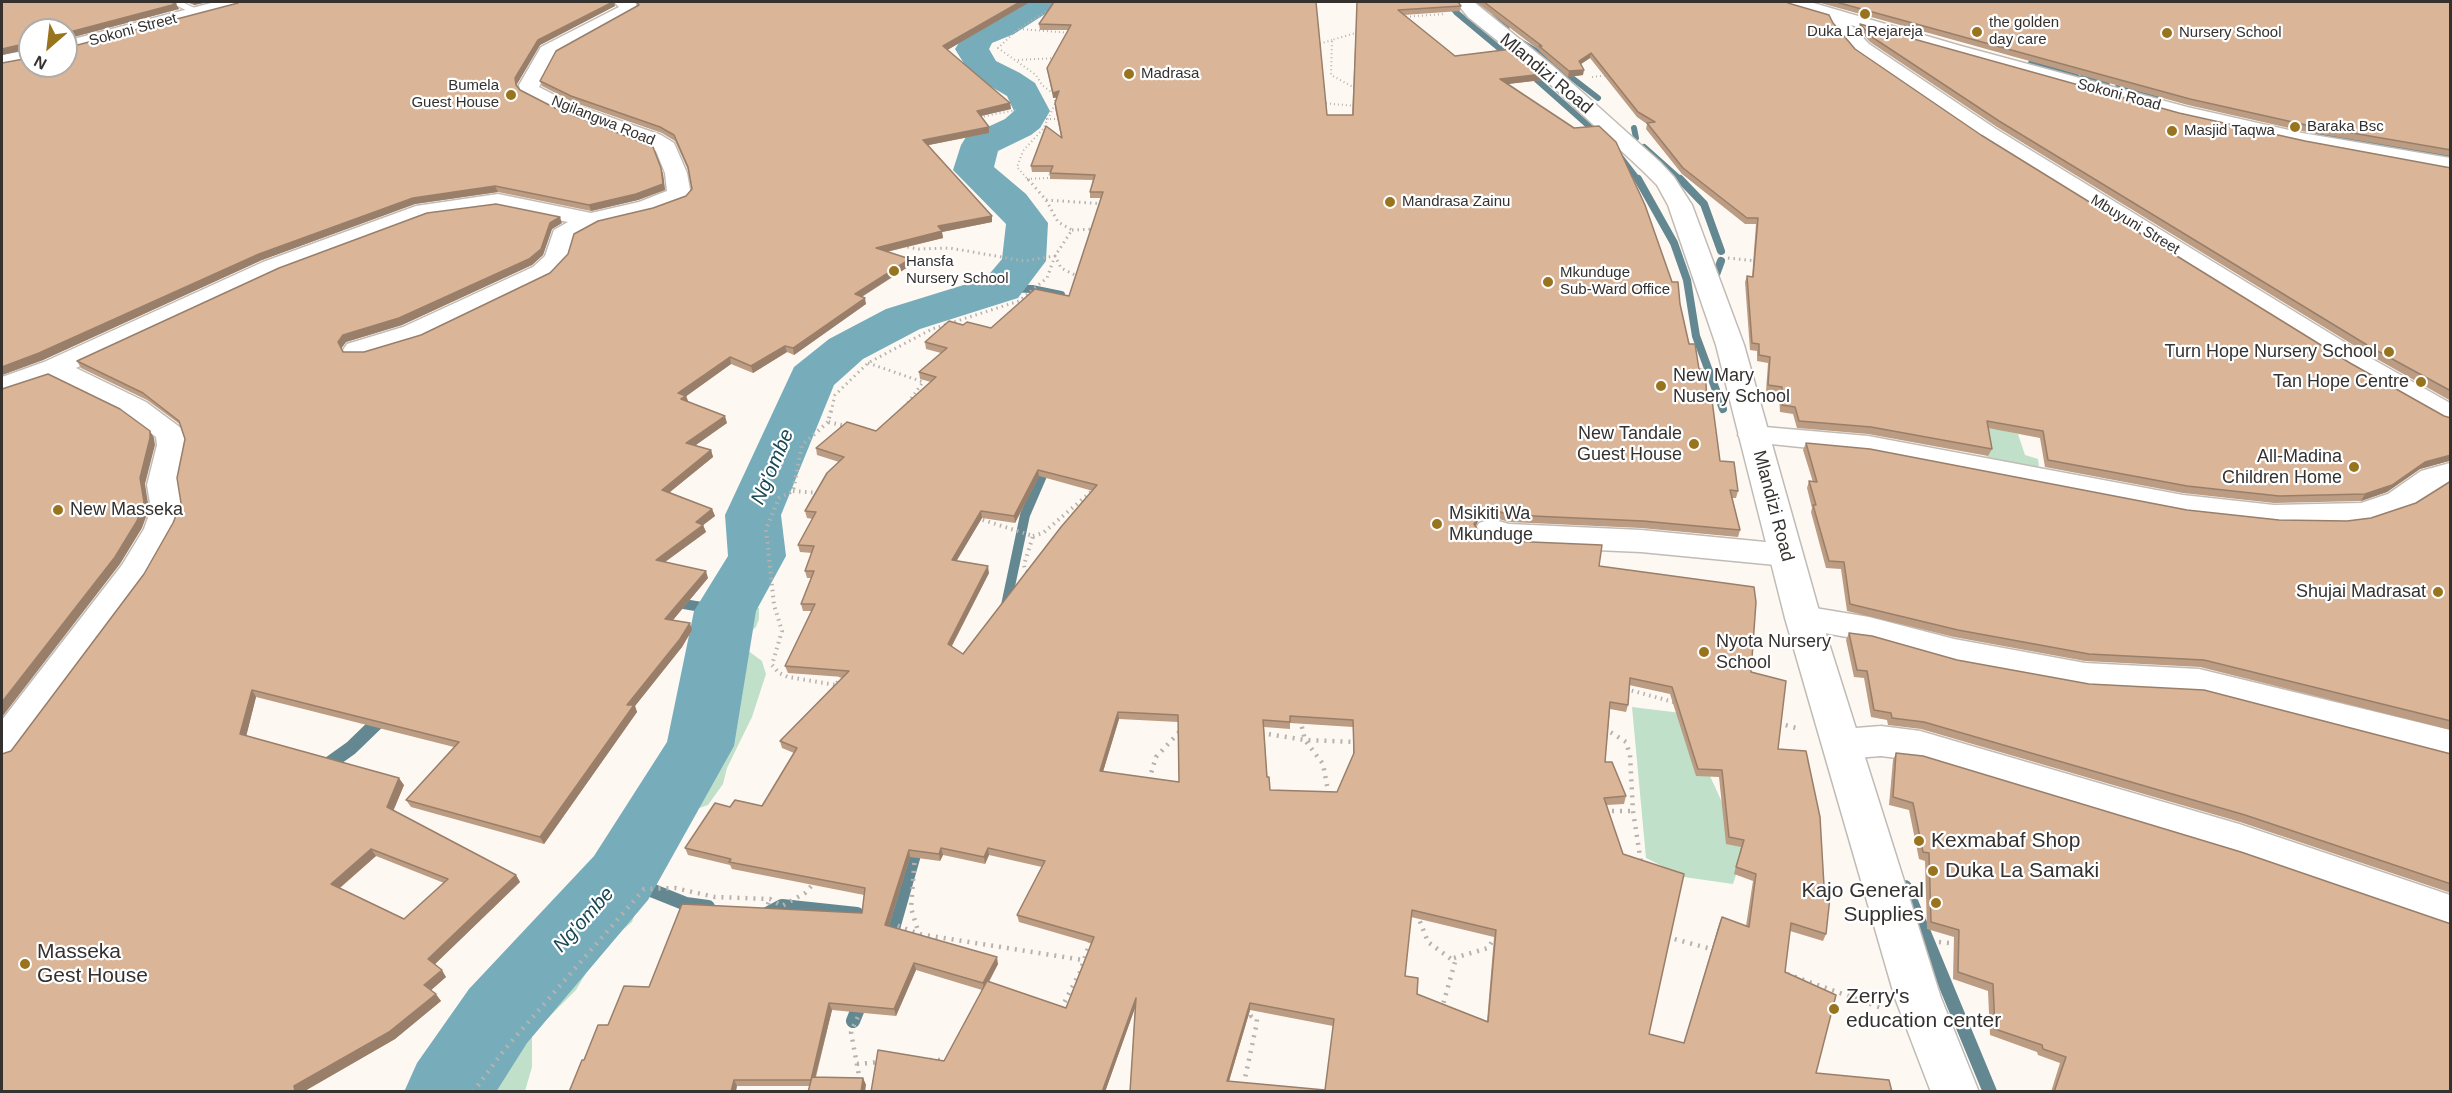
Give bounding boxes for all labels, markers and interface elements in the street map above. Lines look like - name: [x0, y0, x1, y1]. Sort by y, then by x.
- marker: Duka La Rejareja: [1858, 7, 1872, 21]
- street label: Sokoni Street: [87, 10, 179, 50]
- place label: the golden day care: [1989, 14, 2059, 49]
- north arrow: [18, 18, 78, 78]
- place label: Duka La Rejareja: [1807, 23, 1923, 41]
- place label: Nursery School: [2179, 24, 2282, 42]
- marker: the golden day care: [1970, 25, 1984, 39]
- marker: Nursery School: [2160, 26, 2174, 40]
- street label: Mlandizi Road: [1495, 29, 1597, 119]
- text: N: [31, 52, 49, 73]
- place label: Madrasa: [1141, 65, 1199, 83]
- marker: Madrasa: [1122, 67, 1136, 81]
- street label: Sokoni Road: [2075, 75, 2163, 115]
- place label: Bumela Guest House: [411, 77, 499, 112]
- marker: Bumela Guest House: [504, 88, 518, 102]
- street label: Ngilangwa Road: [549, 92, 657, 150]
- place label: Baraka Bsc: [2307, 118, 2384, 136]
- marker: Baraka Bsc: [2288, 120, 2302, 134]
- place label: Masjid Taqwa: [2184, 122, 2275, 140]
- marker: Masjid Taqwa: [2165, 124, 2179, 138]
- street label: Mbuyuni Street: [2087, 191, 2183, 259]
- place label: Mandrasa Zainu: [1402, 193, 1510, 211]
- marker: Mandrasa Zainu: [1383, 195, 1397, 209]
- place label: Hansfa Nursery School: [906, 253, 1009, 288]
- marker: Hansfa Nursery School: [887, 264, 901, 278]
- place label: Mkunduge Sub-Ward Office: [1560, 264, 1670, 299]
- marker: Mkunduge Sub-Ward Office: [1541, 275, 1555, 289]
- place label: Turn Hope Nursery School: [2165, 341, 2377, 363]
- marker: Turn Hope Nursery School: [2382, 345, 2396, 359]
- place label: New Mary Nusery School: [1673, 365, 1790, 407]
- place label: Tan Hope Centre: [2273, 371, 2409, 393]
- marker: Tan Hope Centre: [2414, 375, 2428, 389]
- marker: New Mary Nusery School: [1654, 379, 1668, 393]
- place label: New Tandale Guest House: [1577, 423, 1682, 466]
- water label: Ng'ombe: [746, 426, 800, 508]
- marker: New Tandale Guest House: [1687, 437, 1701, 451]
- place label: All-Madina Children Home: [2222, 446, 2342, 488]
- street label: Mlandizi Road: [1748, 448, 1798, 564]
- marker: All-Madina Children Home: [2347, 460, 2361, 474]
- place label: New Masseka: [70, 499, 183, 521]
- marker: New Masseka: [51, 503, 65, 517]
- place label: Msikiti Wa Mkunduge: [1449, 503, 1533, 546]
- marker: Msikiti Wa Mkunduge: [1430, 517, 1444, 531]
- place label: Shujai Madrasat: [2296, 581, 2426, 603]
- marker: Shujai Madrasat: [2431, 585, 2445, 599]
- place label: Nyota Nursery School: [1716, 631, 1831, 674]
- marker: Nyota Nursery School: [1697, 645, 1711, 659]
- place label: Kexmabaf Shop: [1931, 828, 2080, 854]
- marker: Kexmabaf Shop: [1912, 834, 1926, 848]
- place label: Duka La Samaki: [1945, 858, 2099, 884]
- marker: Duka La Samaki: [1926, 864, 1940, 878]
- place label: Kajo General Supplies: [1801, 878, 1924, 928]
- water label: Ng'ombe: [549, 882, 619, 958]
- marker: Kajo General Supplies: [1929, 896, 1943, 910]
- place label: Masseka Gest House: [37, 939, 148, 989]
- marker: Masseka Gest House: [18, 957, 32, 971]
- place label: Zerry's education center: [1846, 984, 2001, 1034]
- marker: Zerry's education center: [1827, 1002, 1841, 1016]

